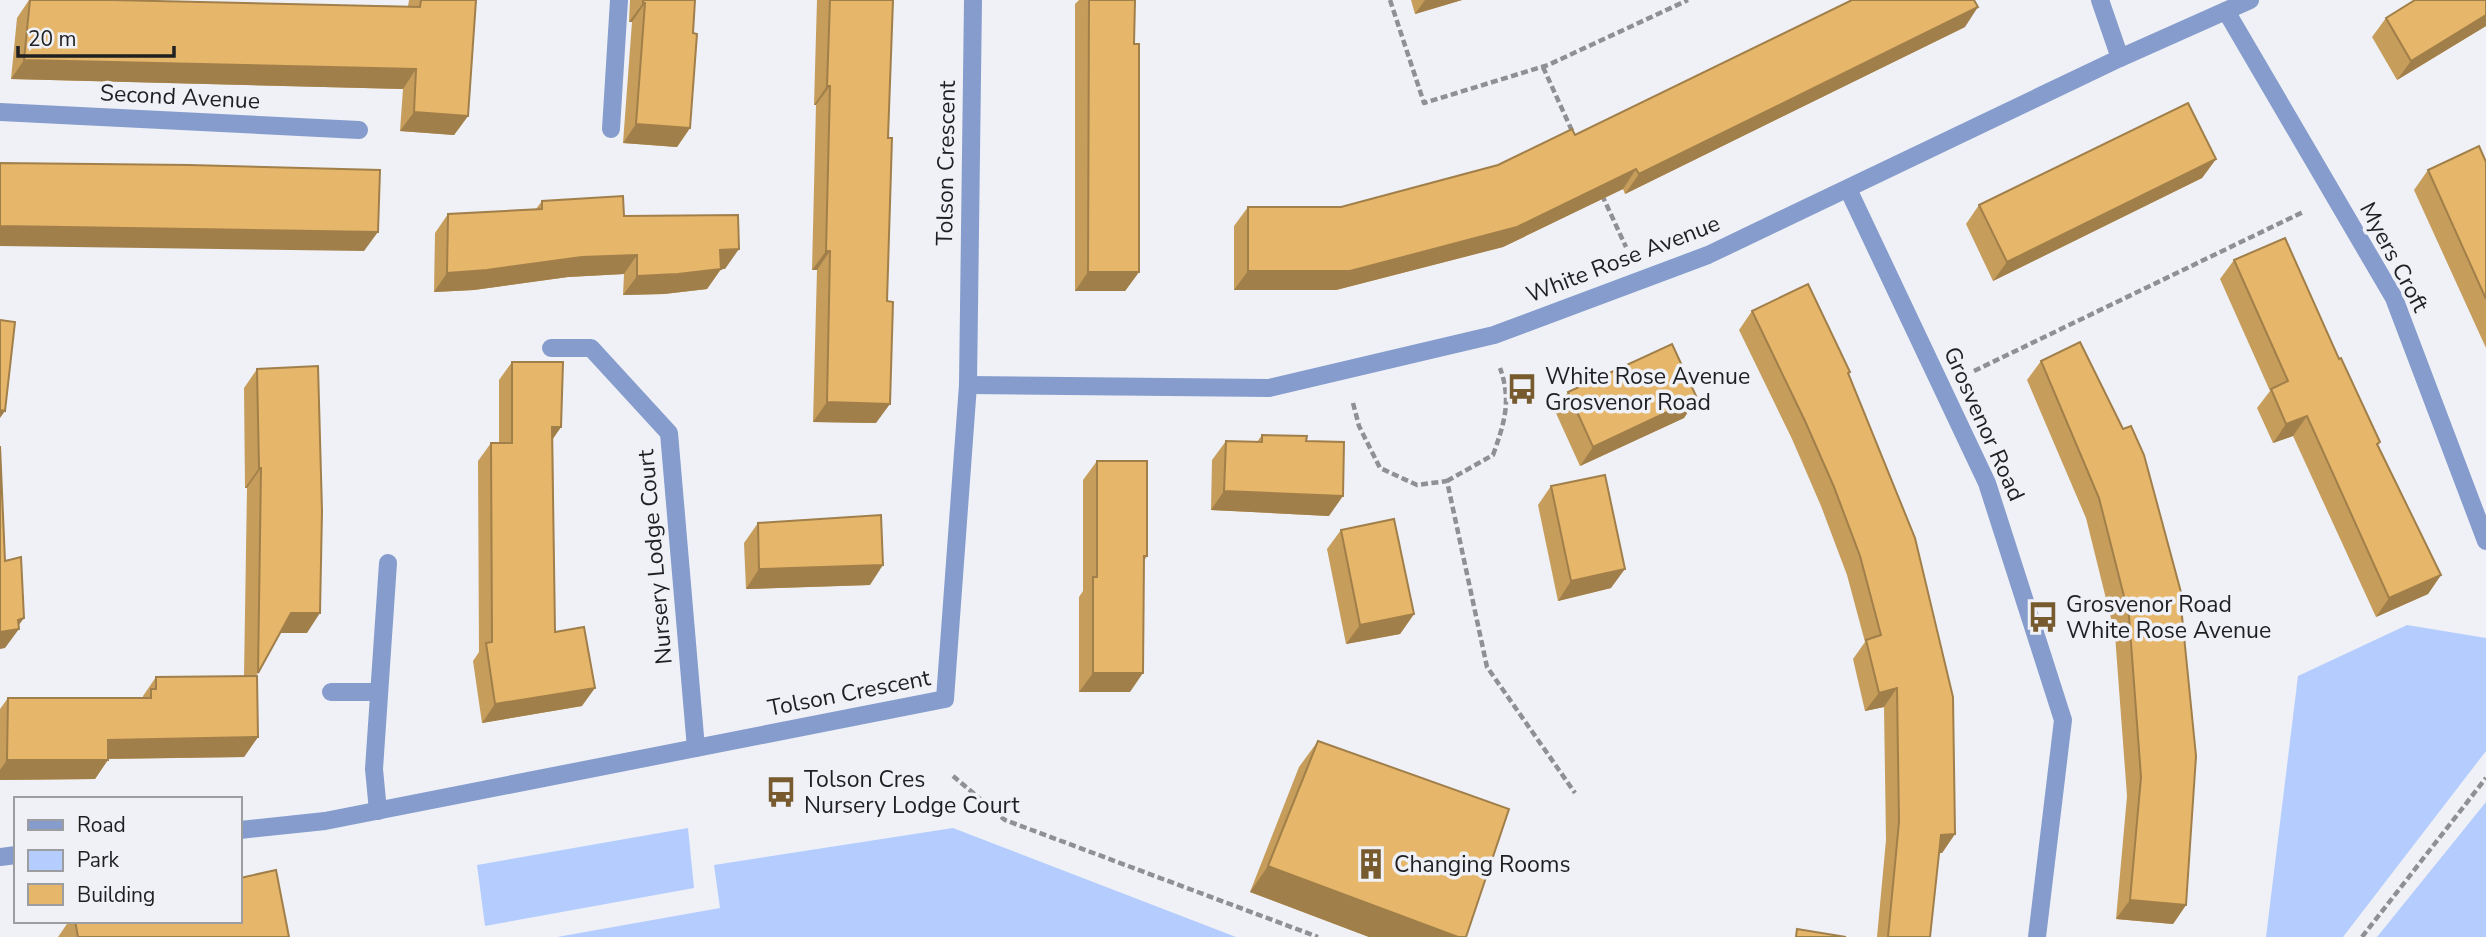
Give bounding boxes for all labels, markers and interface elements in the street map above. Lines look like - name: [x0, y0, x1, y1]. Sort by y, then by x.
- scale bar: [18, 14, 173, 58]
- text: 20 m: [28, 25, 77, 53]
- street label: Second Avenue: [99, 77, 261, 117]
- street label: Tolson Crescent: [929, 79, 963, 246]
- street label: Myers Croft: [2352, 197, 2436, 318]
- street label: White Rose Avenue: [1522, 208, 1724, 310]
- street label: Grosvenor Road: [1936, 342, 2032, 506]
- place label: White Rose Avenue Grosvenor Road: [1545, 361, 1750, 418]
- bus stop icon: White Rose Avenue Grosvenor Road: [1505, 372, 1539, 406]
- street label: Nursery Lodge Court: [630, 447, 680, 666]
- place label: Grosvenor Road White Rose Avenue: [2066, 589, 2271, 646]
- bus stop icon: Grosvenor Road White Rose Avenue: [2026, 600, 2060, 634]
- street label: Tolson Crescent: [765, 662, 934, 724]
- place label: Tolson Cres Nursery Lodge Court: [804, 764, 1020, 821]
- bus stop icon: Tolson Cres Nursery Lodge Court: [764, 775, 798, 809]
- legend: [14, 797, 242, 923]
- text: Road: [77, 811, 126, 839]
- text: Park: [77, 846, 119, 874]
- building icon: Changing Rooms: [1354, 847, 1388, 881]
- place label: Changing Rooms: [1394, 849, 1571, 880]
- text: Building: [77, 881, 155, 909]

